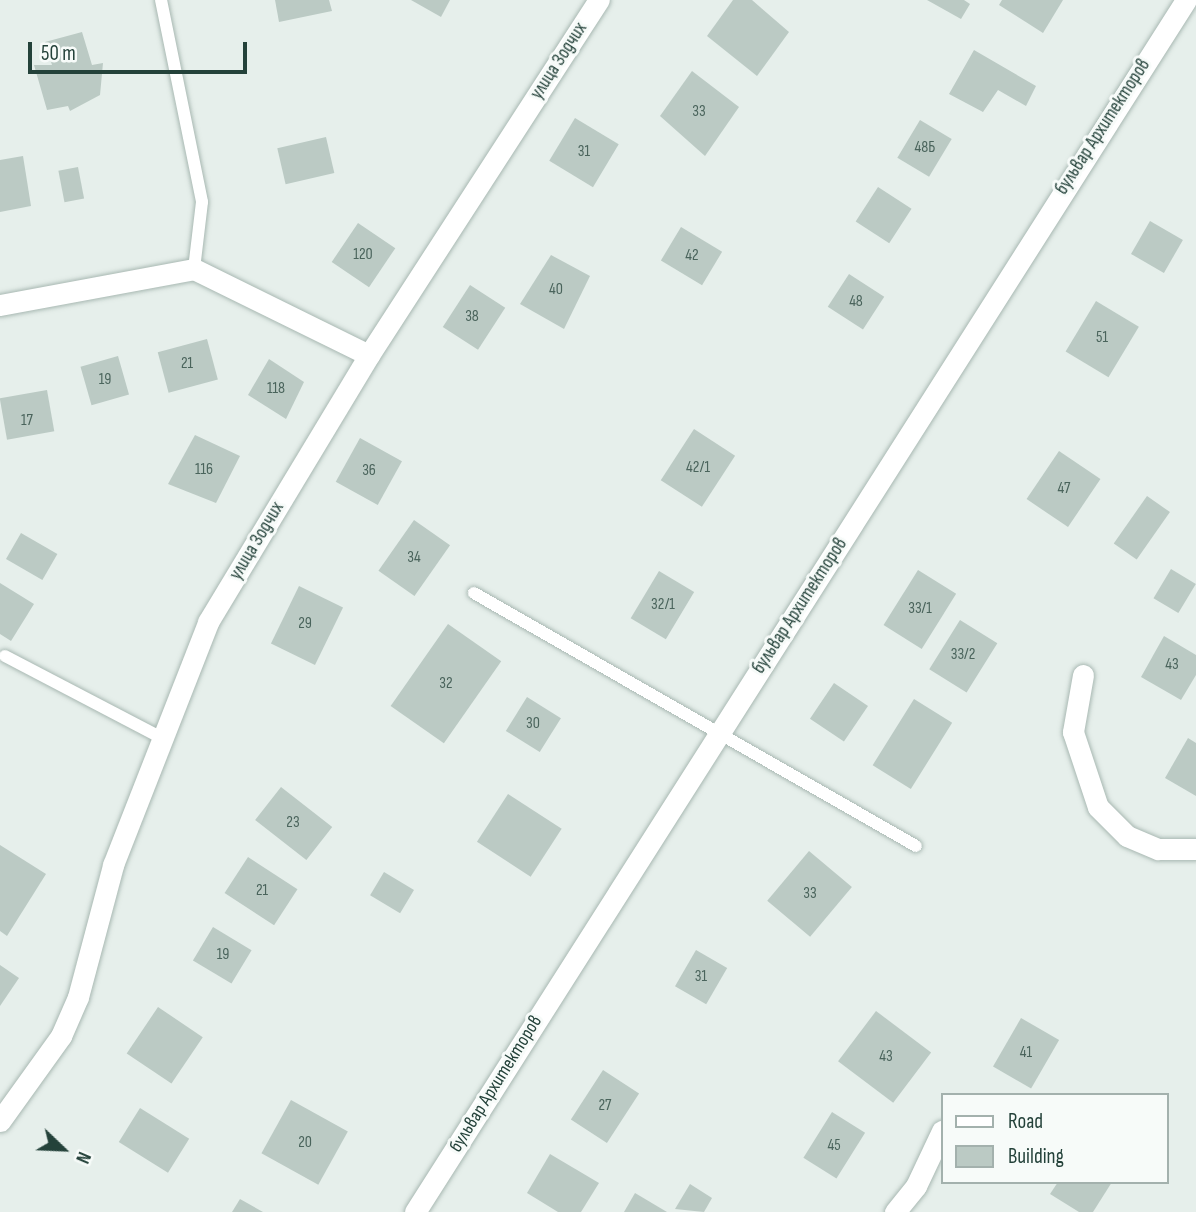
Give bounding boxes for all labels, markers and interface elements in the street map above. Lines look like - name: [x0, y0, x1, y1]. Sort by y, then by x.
- street label: улица Зодчих: [526, 18, 592, 104]
- scale bar: [32, 28, 250, 72]
- text: 50 m: [41, 41, 76, 66]
- street label: бульвар Архитекторов: [1051, 55, 1155, 199]
- house number: 33: [692, 102, 706, 122]
- house number: 48Б: [915, 138, 935, 158]
- house number: 31: [578, 142, 590, 162]
- house number: 120: [353, 245, 373, 265]
- house number: 42: [685, 246, 699, 266]
- house number: 40: [549, 280, 563, 300]
- house number: 48: [849, 292, 863, 312]
- house number: 38: [465, 307, 479, 327]
- house number: 51: [1096, 328, 1108, 348]
- house number: 21: [181, 354, 193, 374]
- house number: 19: [99, 370, 111, 390]
- house number: 118: [267, 379, 285, 399]
- house number: 17: [21, 411, 33, 431]
- house number: 42/1: [686, 458, 710, 478]
- house number: 116: [195, 460, 213, 480]
- house number: 36: [362, 461, 376, 481]
- house number: 47: [1058, 479, 1070, 499]
- street label: улица Зодчих: [225, 498, 289, 584]
- street label: бульвар Архитекторов: [748, 534, 852, 678]
- house number: 34: [407, 548, 421, 568]
- house number: 32/1: [651, 595, 675, 615]
- house number: 33/1: [908, 599, 932, 619]
- house number: 29: [298, 614, 312, 634]
- house number: 33/2: [951, 645, 975, 665]
- house number: 43: [1165, 655, 1179, 675]
- house number: 32: [439, 674, 453, 694]
- house number: 30: [526, 714, 540, 734]
- house number: 23: [286, 813, 300, 833]
- house number: 21: [256, 881, 268, 901]
- house number: 33: [803, 884, 817, 904]
- house number: 19: [217, 945, 229, 965]
- house number: 31: [695, 967, 707, 987]
- street label: бульвар Архитекторов: [445, 1011, 547, 1157]
- house number: 41: [1020, 1043, 1032, 1063]
- house number: 43: [879, 1047, 893, 1067]
- legend: [940, 1093, 1168, 1184]
- house number: 27: [598, 1096, 612, 1116]
- text: Road: [1008, 1109, 1043, 1134]
- north arrow: [28, 1114, 98, 1184]
- house number: 20: [298, 1133, 312, 1153]
- house number: 45: [827, 1136, 841, 1156]
- text: Building: [1008, 1144, 1064, 1169]
- text: N: [70, 1148, 95, 1167]

